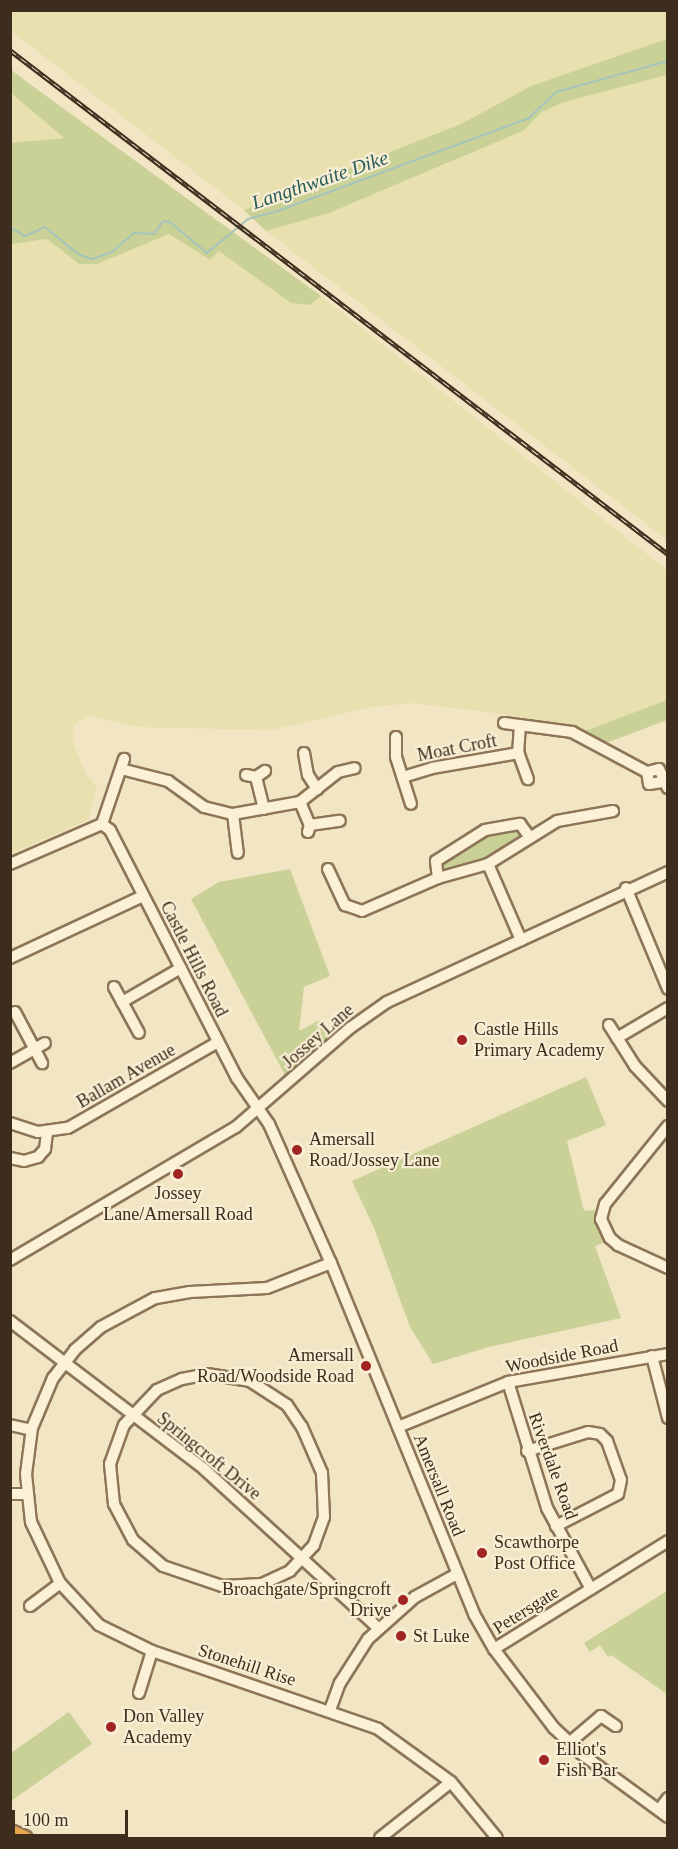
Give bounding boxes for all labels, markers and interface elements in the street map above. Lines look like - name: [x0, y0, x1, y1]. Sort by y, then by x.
- water label: Langthwaite Dike: [249, 145, 391, 215]
- street label: Moat Croft: [415, 730, 499, 766]
- street label: Castle Hills Road: [156, 898, 232, 1020]
- street label: Jossey Lane: [278, 999, 358, 1073]
- place label: Castle Hills Primary Academy: [474, 1019, 605, 1062]
- marker: Castle Hills Primary Academy: [455, 1033, 469, 1047]
- street label: Ballam Avenue: [72, 1039, 180, 1113]
- place label: Amersall Road/Jossey Lane: [309, 1129, 439, 1172]
- marker: Amersall Road/Jossey Lane: [290, 1143, 304, 1157]
- marker: Jossey Lane/Amersall Road: [171, 1167, 185, 1181]
- place label: Jossey Lane/Amersall Road: [103, 1183, 253, 1226]
- street label: Woodside Road: [504, 1335, 620, 1377]
- place label: Amersall Road/Woodside Road: [197, 1345, 354, 1388]
- marker: Amersall Road/Woodside Road: [359, 1359, 373, 1373]
- street label: Springcroft Drive: [153, 1407, 265, 1505]
- street label: Riverdale Road: [524, 1409, 582, 1523]
- street label: Amersall Road: [409, 1431, 469, 1539]
- place label: Scawthorpe Post Office: [494, 1532, 579, 1574]
- marker: Scawthorpe Post Office: [475, 1546, 489, 1560]
- place label: Broachgate/Springcroft Drive: [222, 1579, 391, 1622]
- street label: Petersgate: [489, 1581, 563, 1639]
- marker: Broachgate/Springcroft Drive: [396, 1593, 410, 1607]
- place label: St Luke: [413, 1625, 469, 1647]
- marker: St Luke: [394, 1629, 408, 1643]
- street label: Stonehill Rise: [195, 1639, 299, 1691]
- place label: Don Valley Academy: [123, 1706, 204, 1748]
- marker: Don Valley Academy: [104, 1720, 118, 1734]
- place label: Elliot's Fish Bar: [556, 1739, 618, 1782]
- marker: Elliot's Fish Bar: [537, 1753, 551, 1767]
- scale bar: [15, 1798, 130, 1836]
- text: 100 m: [23, 1810, 69, 1830]

